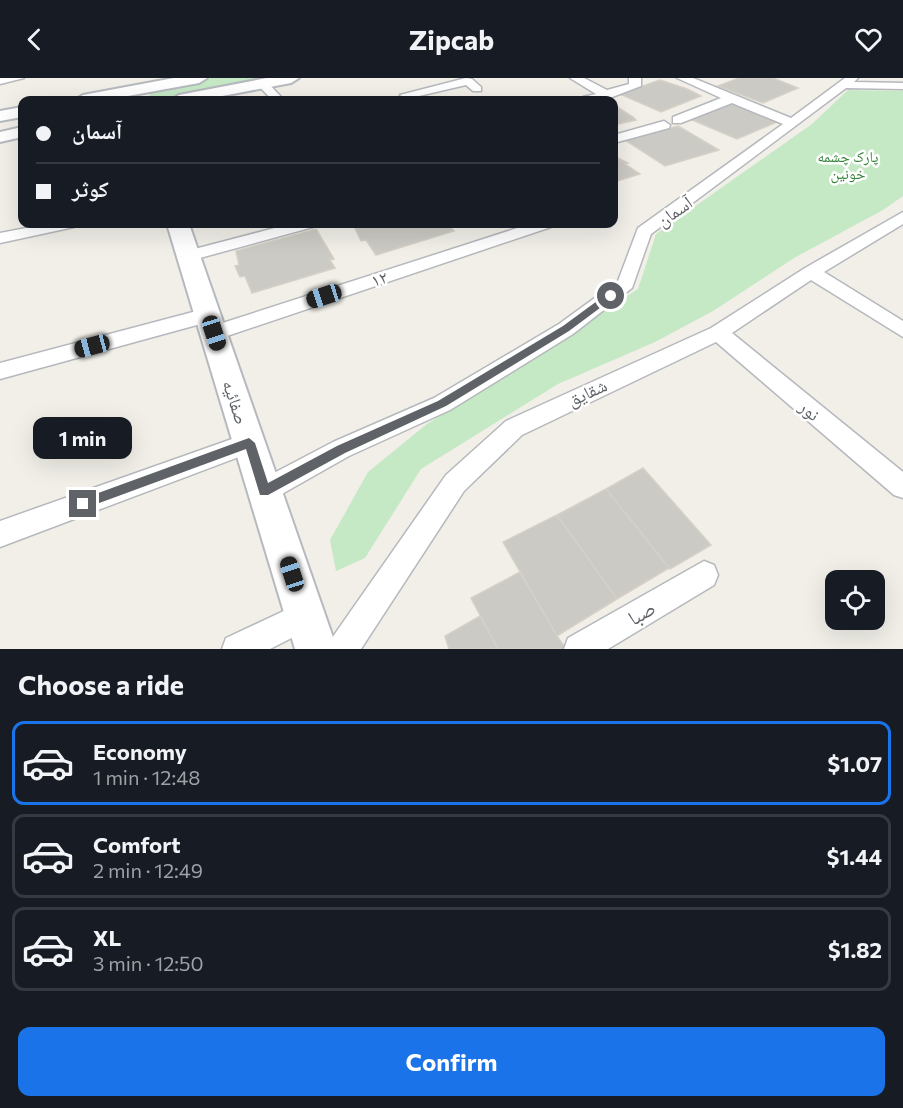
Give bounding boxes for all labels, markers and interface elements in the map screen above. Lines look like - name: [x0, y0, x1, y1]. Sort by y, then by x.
- icon: back: [18, 23, 51, 56]
- text: Zipcab: [409, 23, 494, 56]
- icon: heart: [852, 23, 885, 56]
- text: آسمان: [72, 117, 122, 144]
- park label: پارک چشمه خونین: [818, 147, 878, 184]
- text: کوثر: [72, 175, 109, 202]
- street label: آسمان: [652, 191, 697, 232]
- street label: ۱۲: [368, 265, 390, 291]
- car: [304, 282, 344, 310]
- route start: [597, 282, 624, 309]
- car: [200, 313, 228, 353]
- car: [72, 333, 112, 359]
- street label: شقایق: [564, 373, 611, 412]
- street label: صفائیه: [218, 377, 253, 427]
- street label: نور: [794, 394, 825, 425]
- callout: 1 min: [34, 417, 132, 459]
- text: 1 min: [59, 426, 106, 450]
- route end: [69, 490, 96, 517]
- car: [278, 554, 306, 594]
- map controls: [825, 570, 885, 630]
- button: locate: [825, 570, 885, 630]
- street label: صبا: [623, 594, 660, 630]
- text: Choose a ride: [18, 668, 184, 701]
- icon: car: [21, 736, 75, 790]
- text: Economy: [93, 738, 187, 765]
- text: $1.07: [827, 750, 882, 777]
- text: 1 min · 12:48: [93, 765, 200, 789]
- icon: car: [21, 829, 75, 883]
- text: Comfort: [93, 831, 181, 858]
- text: $1.44: [827, 843, 882, 870]
- text: 2 min · 12:49: [93, 858, 203, 882]
- icon: car: [21, 922, 75, 976]
- text: XL: [93, 924, 121, 951]
- text: $1.82: [828, 936, 882, 963]
- text: 3 min · 12:50: [93, 951, 204, 975]
- button: Confirm: [18, 1027, 885, 1096]

